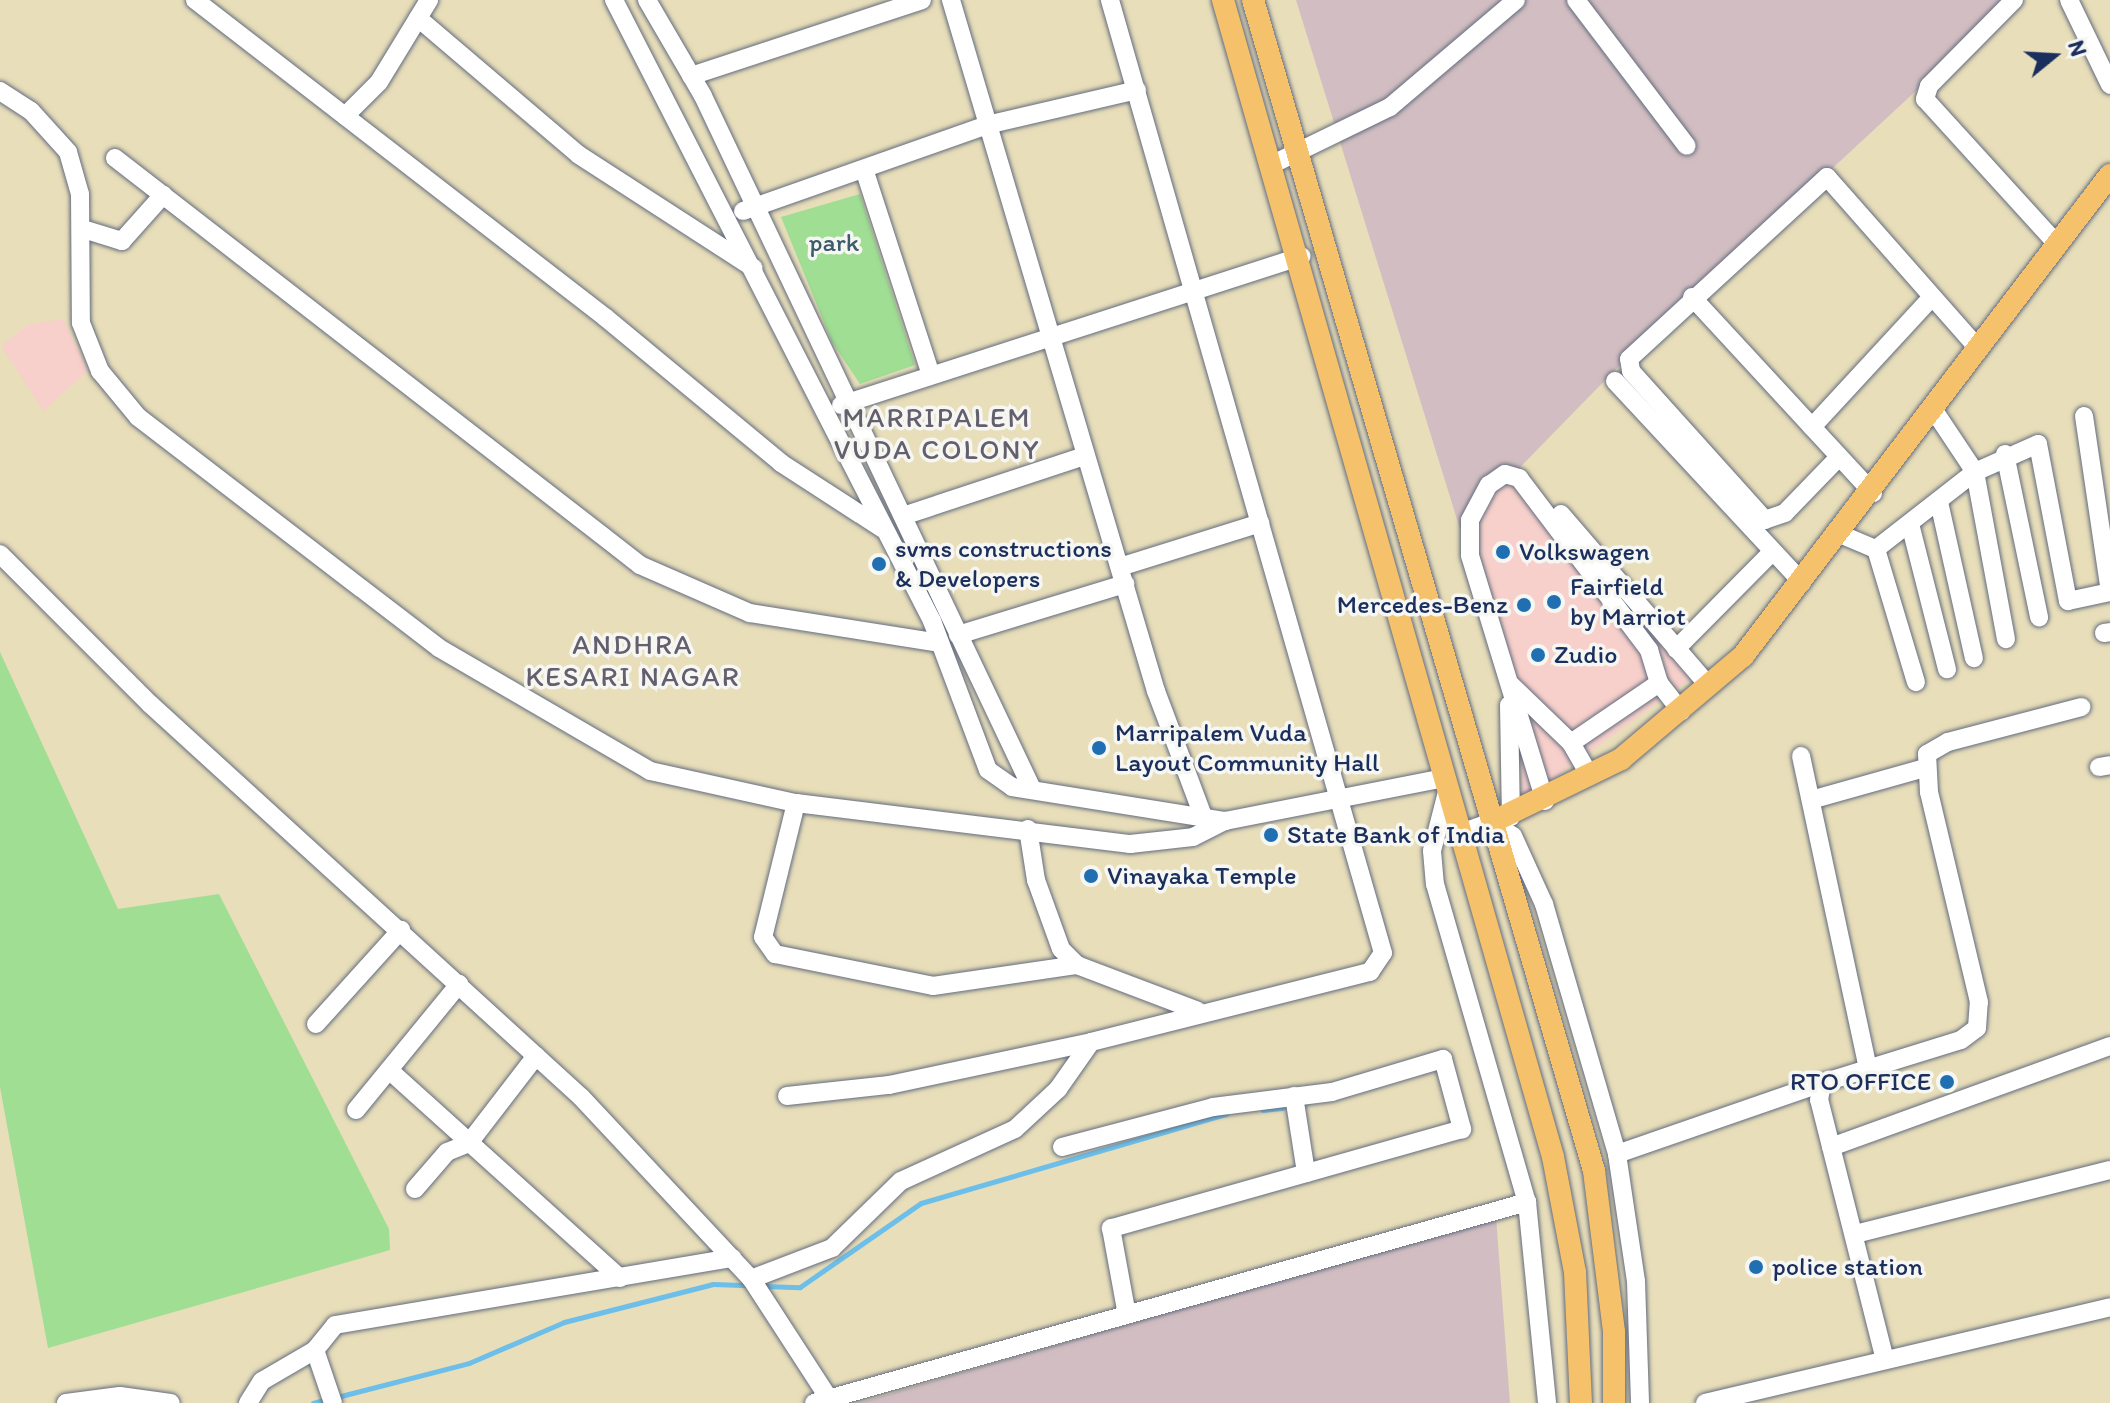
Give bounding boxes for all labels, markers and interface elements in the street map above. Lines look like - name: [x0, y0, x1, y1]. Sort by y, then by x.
- north arrow: [2014, 16, 2094, 96]
- text: N: [2062, 37, 2092, 60]
- park label: park: [809, 227, 859, 259]
- district label: MARRIPALEM VUDA COLONY: [834, 400, 1040, 466]
- place label: svms constructions & Developers: [895, 533, 1110, 594]
- place label: Volkswagen: [1519, 536, 1650, 568]
- marker: Volkswagen: [1494, 543, 1512, 561]
- marker: svms constructions & Developers: [870, 555, 888, 573]
- place label: Fairfield by Marriot: [1570, 571, 1685, 632]
- place label: Mercedes-Benz: [1337, 589, 1508, 621]
- marker: Fairfield by Marriot: [1545, 593, 1563, 611]
- marker: Mercedes-Benz: [1515, 596, 1533, 614]
- district label: ANDHRA KESARI NAGAR: [525, 627, 741, 693]
- place label: Zudio: [1554, 639, 1617, 671]
- marker: Zudio: [1529, 646, 1547, 664]
- place label: Marripalem Vuda Layout Community Hall: [1115, 717, 1379, 778]
- marker: Marripalem Vuda Layout Community Hall: [1090, 739, 1108, 757]
- place label: State Bank of India: [1287, 819, 1504, 851]
- marker: State Bank of India: [1262, 826, 1280, 844]
- place label: Vinayaka Temple: [1107, 860, 1294, 892]
- marker: Vinayaka Temple: [1082, 867, 1100, 885]
- place label: RTO OFFICE: [1792, 1066, 1931, 1098]
- marker: RTO OFFICE: [1938, 1073, 1956, 1091]
- place label: police station: [1772, 1251, 1923, 1283]
- marker: police station: [1747, 1258, 1765, 1276]

